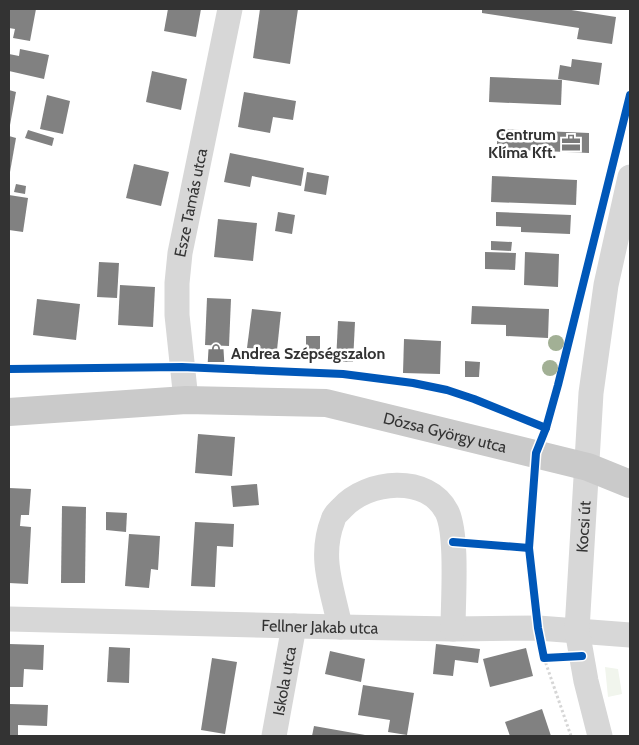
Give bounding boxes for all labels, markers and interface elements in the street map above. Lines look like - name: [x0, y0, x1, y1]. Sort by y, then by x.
- place label: Centrum Klíma Kft.: [488, 125, 556, 162]
- office icon: Centrum Klíma Kft.: [560, 132, 582, 154]
- street label: Esze Tamás utca: [170, 146, 211, 259]
- shop icon: Andrea Szépségszalon: [205, 342, 227, 364]
- place label: Andrea Szépségszalon: [231, 344, 385, 363]
- street label: Dózsa György utca: [381, 408, 509, 457]
- street label: Kocsi út: [573, 500, 595, 553]
- street label: Fellner Jakab utca: [261, 616, 379, 638]
- street label: Iskola utca: [269, 645, 300, 717]

